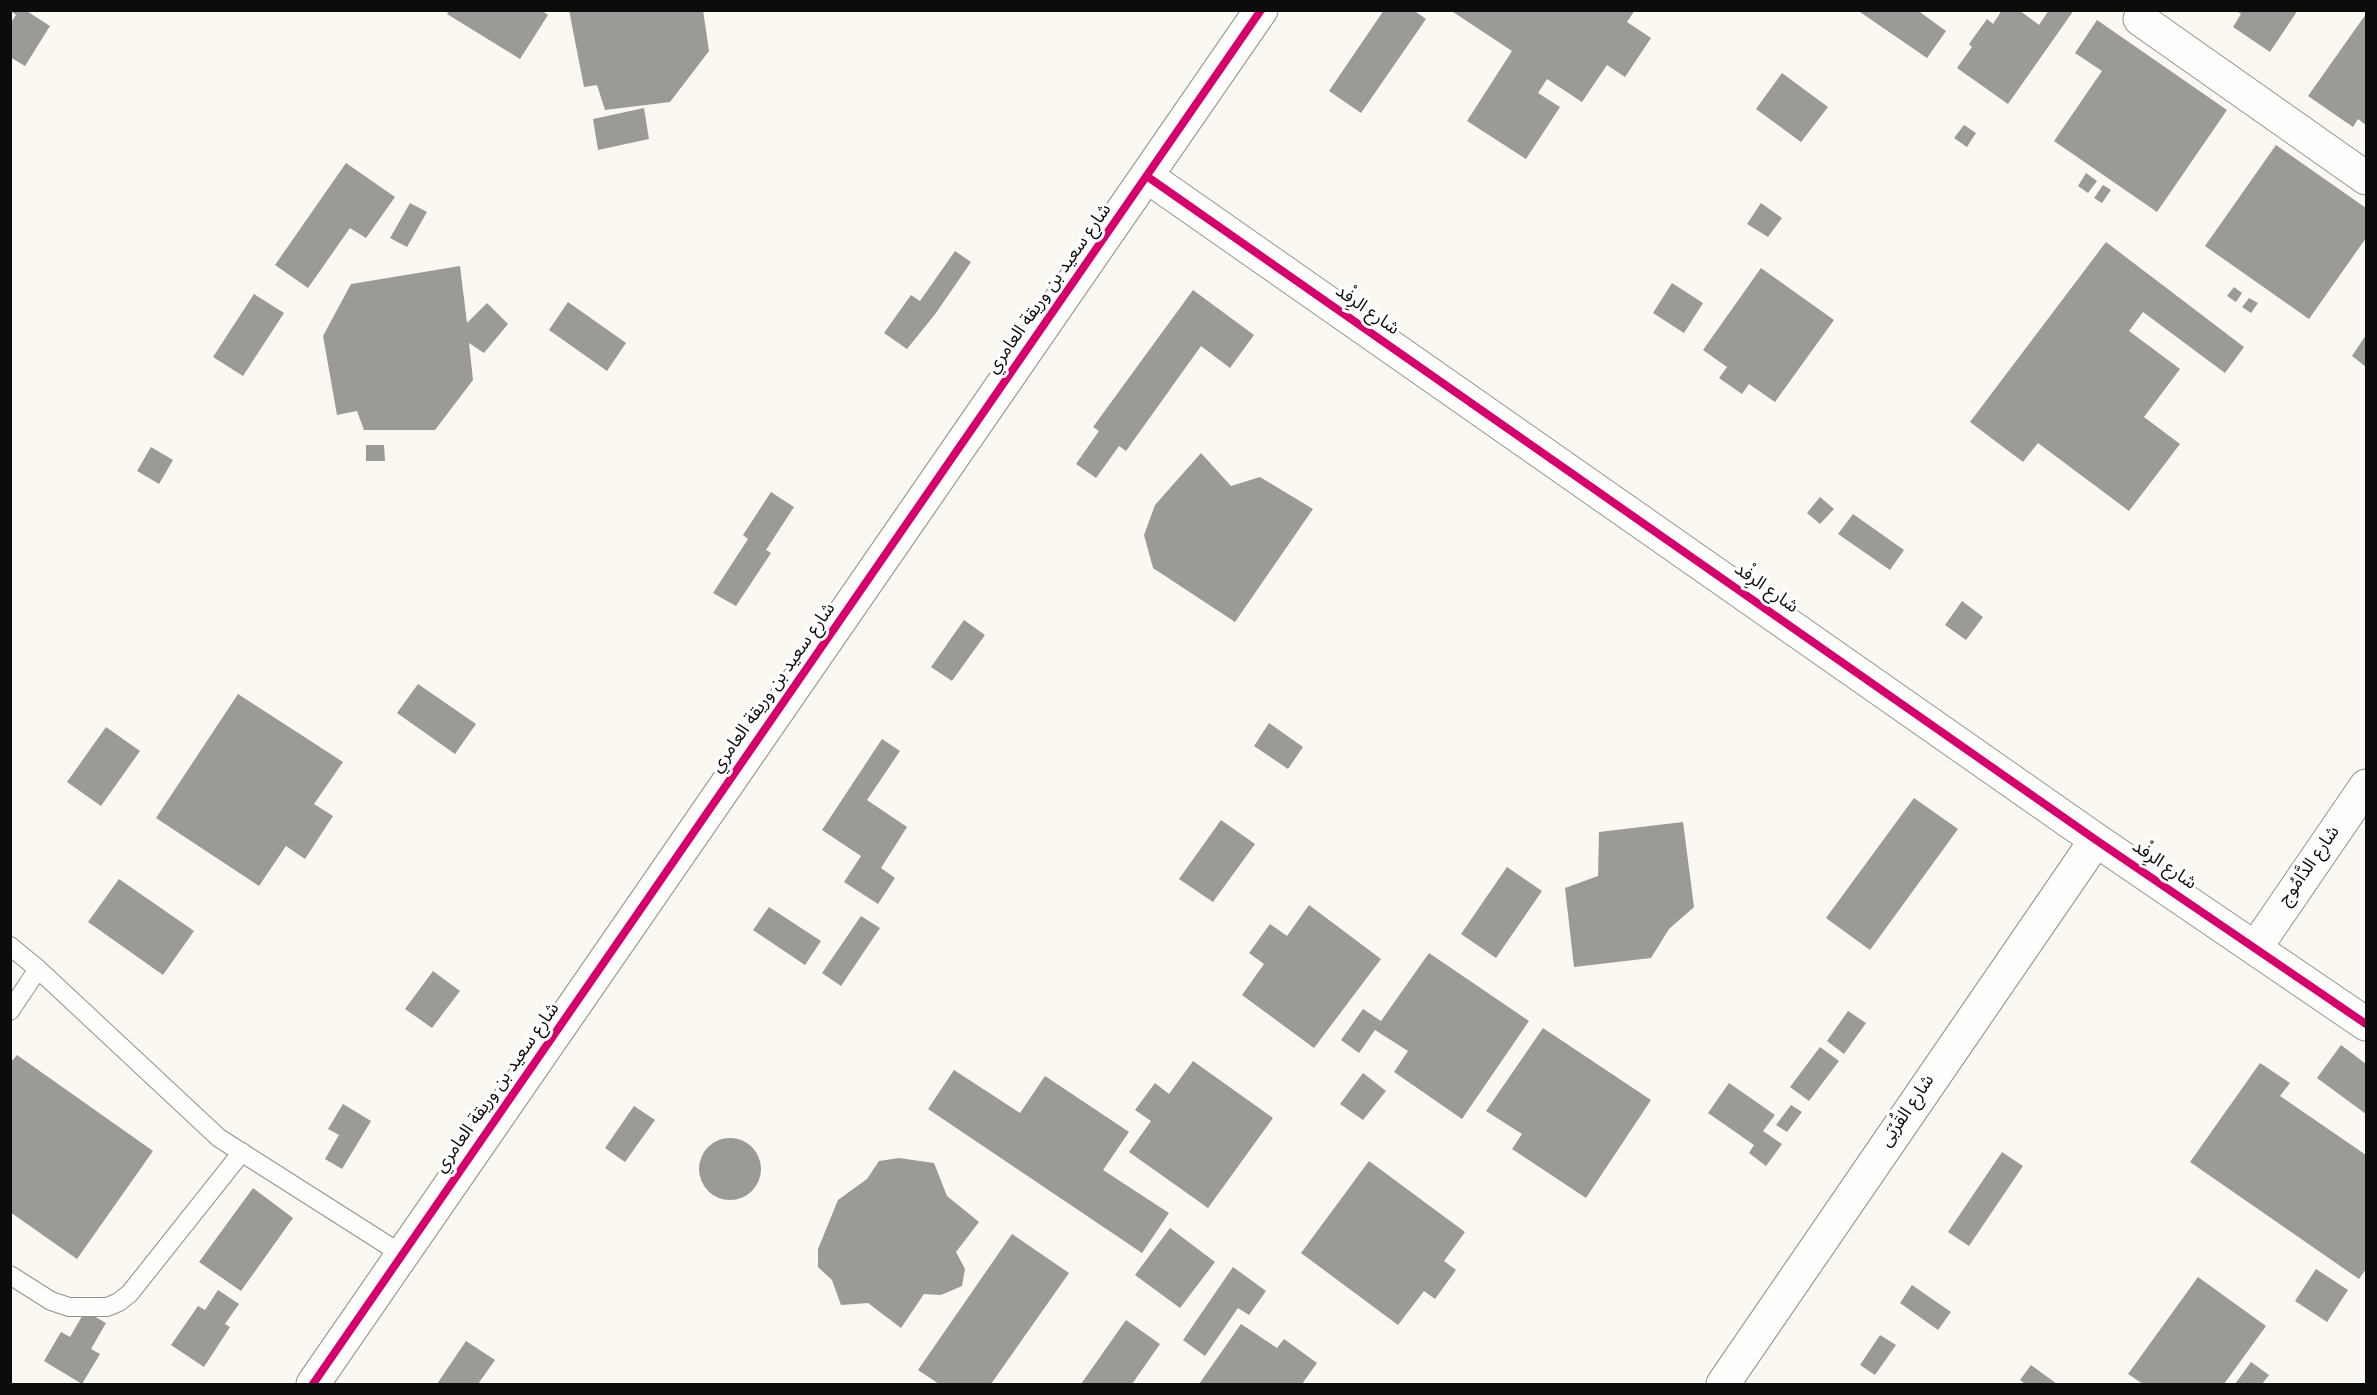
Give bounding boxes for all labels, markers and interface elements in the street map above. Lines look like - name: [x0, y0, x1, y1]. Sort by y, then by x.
- street label: شارع سعيد بن وريقة العامري: [984, 201, 1118, 379]
- street label: شارع الرِفْد: [1330, 282, 1402, 342]
- street label: شارع الرِفْد: [1729, 560, 1801, 620]
- street label: شارع سعيد بن وريقة العامري: [708, 600, 842, 778]
- street label: شارع الدَّامُوج: [2276, 823, 2346, 911]
- street label: شارع الرِفْد: [2127, 838, 2199, 896]
- street label: شارع سعيد بن وريقة العامري: [432, 1000, 566, 1178]
- street label: شارع القُرْبَى: [1877, 1072, 1941, 1152]

